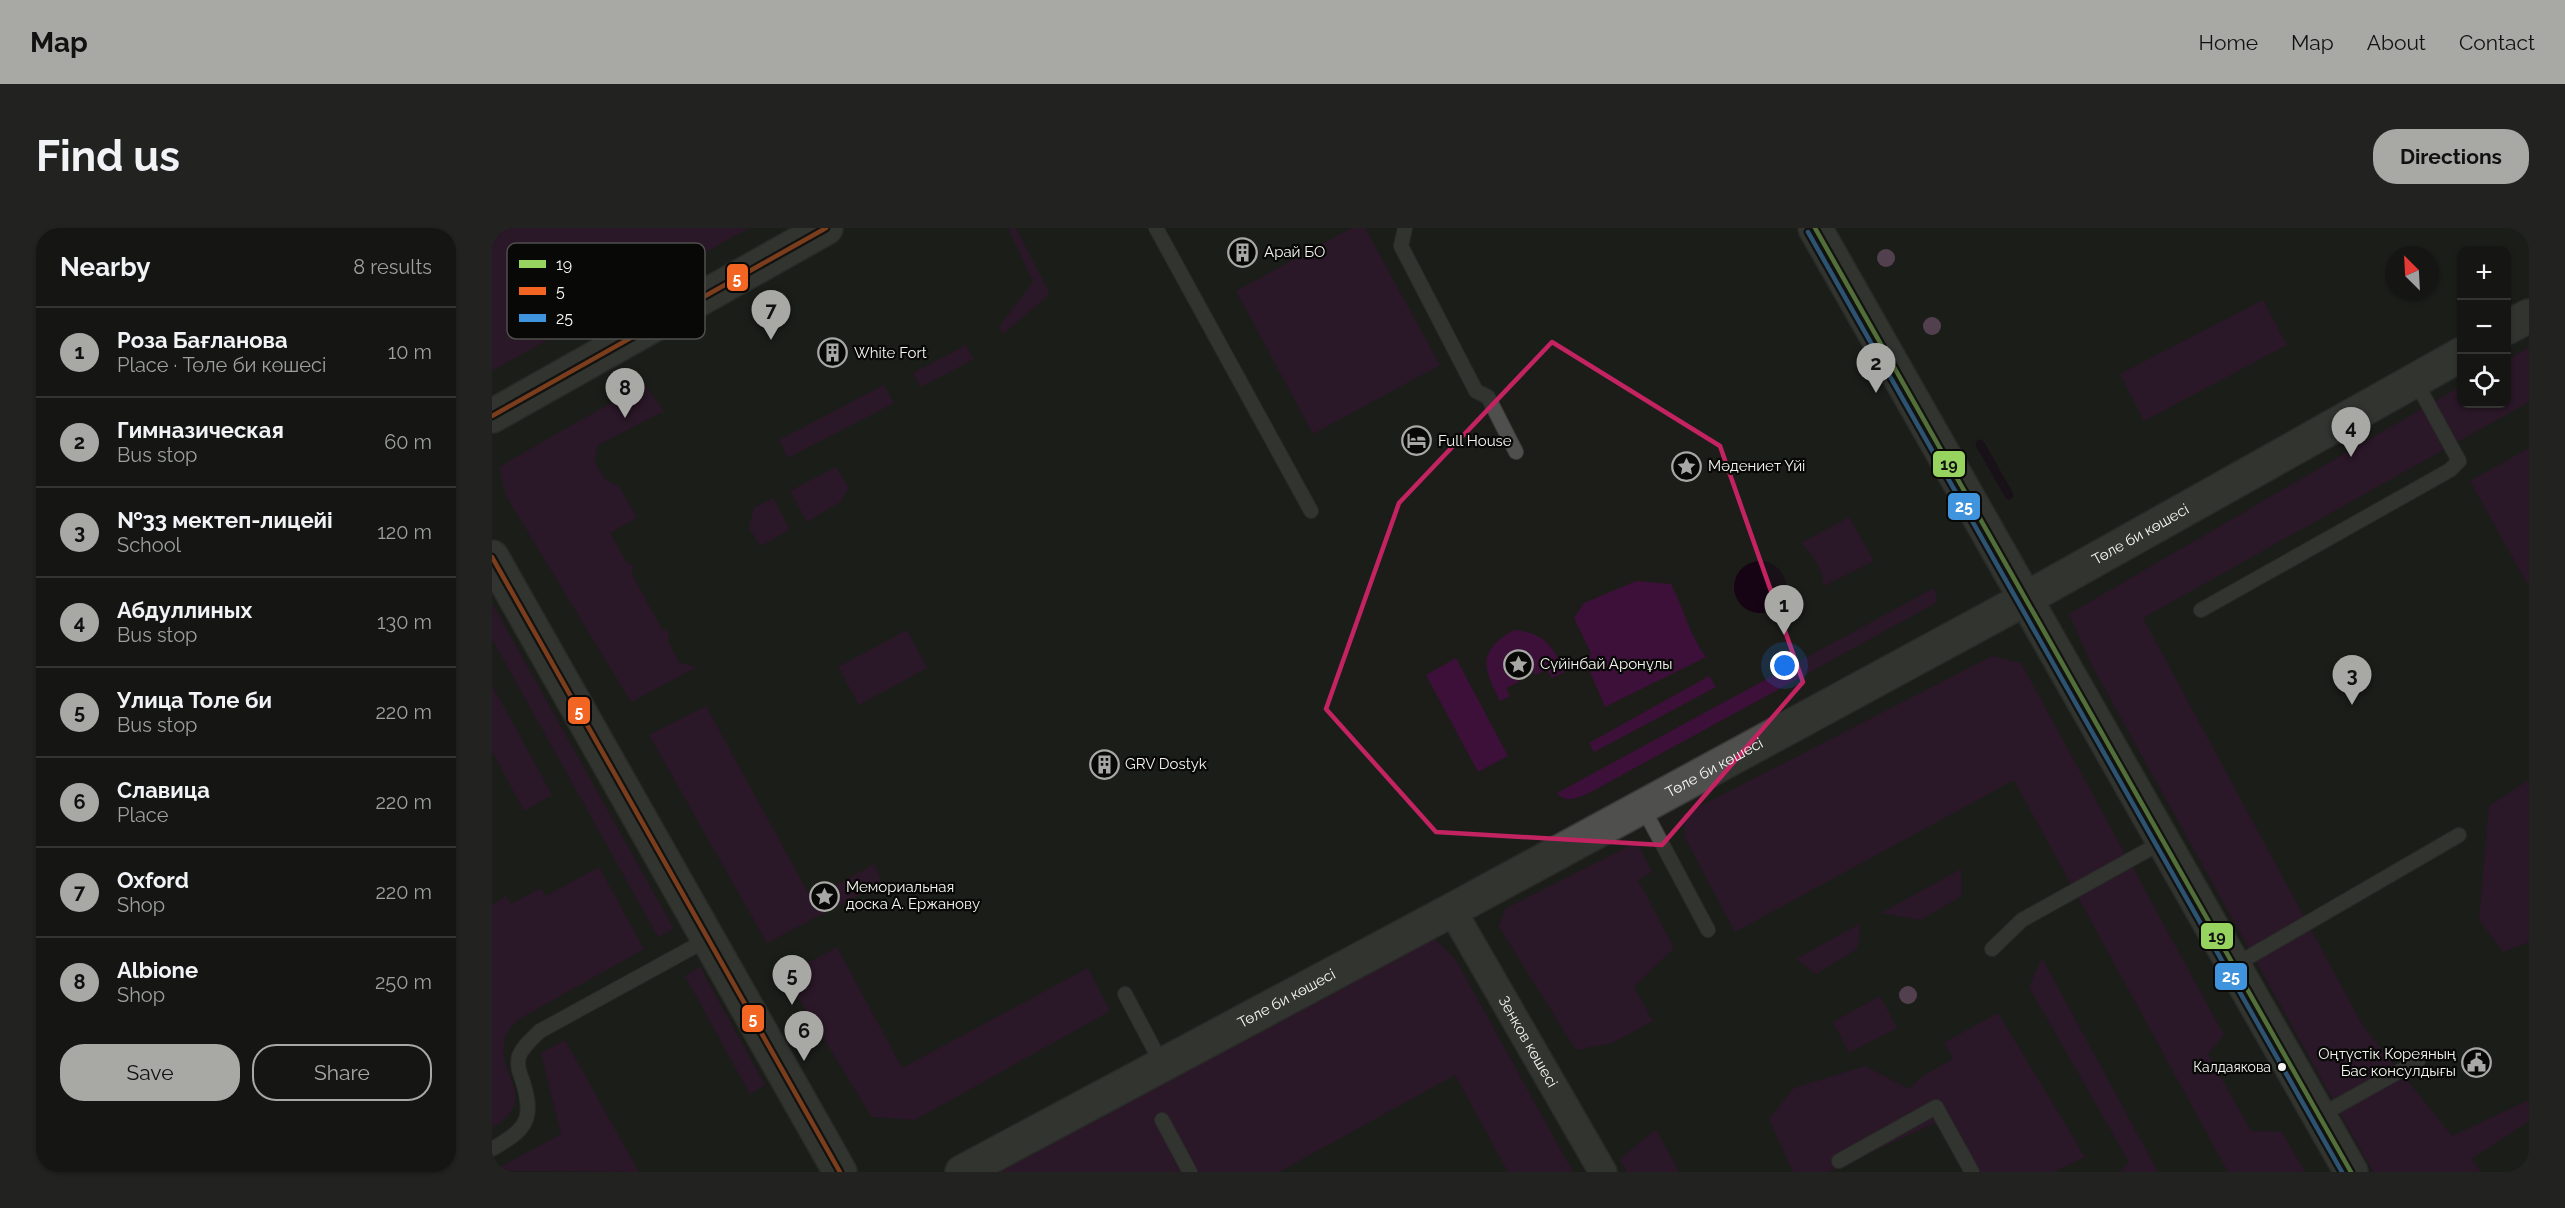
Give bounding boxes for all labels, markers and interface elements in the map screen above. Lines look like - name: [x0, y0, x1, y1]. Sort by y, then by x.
- text: Map: [30, 26, 88, 59]
- text: Home: [2199, 30, 2258, 55]
- text: Map: [2291, 30, 2334, 55]
- text: About: [2367, 30, 2426, 55]
- text: Contact: [2459, 30, 2535, 55]
- button: Directions: [2373, 129, 2529, 184]
- text: Find us: [36, 132, 180, 181]
- building icon: Арай БО: [1227, 236, 1259, 268]
- legend: [507, 243, 705, 339]
- place label: Арай БО: [1264, 243, 1325, 261]
- north arrow: [2385, 246, 2439, 300]
- map controls: [2457, 246, 2511, 408]
- button: +: [2457, 246, 2511, 300]
- text: Nearby: [60, 252, 150, 282]
- text: 8 results: [353, 255, 432, 279]
- text: 19: [556, 255, 572, 274]
- line badge: 5: [726, 263, 749, 292]
- text: 5: [733, 269, 742, 288]
- text: 5: [556, 282, 565, 301]
- pin: 7: [752, 291, 790, 340]
- button: −: [2457, 300, 2511, 354]
- text: 25: [556, 309, 573, 328]
- text: Роза Бағланова: [117, 327, 288, 353]
- building icon: White Fort: [817, 337, 849, 369]
- text: 1: [75, 340, 84, 364]
- text: 10 m: [388, 340, 432, 364]
- place label: White Fort: [854, 344, 927, 362]
- pin: 2: [1856, 344, 1896, 393]
- text: Place · Төле би көшесі: [117, 353, 326, 377]
- button: locate: [2457, 354, 2511, 408]
- pin: 8: [606, 368, 644, 418]
- pin: 4: [2332, 408, 2370, 457]
- text: Гимназическая: [117, 417, 284, 443]
- hotel icon: Full House: [1401, 425, 1433, 457]
- text: 2: [74, 430, 85, 454]
- text: 60 m: [384, 430, 432, 454]
- place label: Full House: [1438, 432, 1512, 450]
- text: Bus stop: [117, 443, 197, 467]
- place icon: Мәдениет Үйі: [1671, 450, 1703, 482]
- line badge: 19: [1932, 450, 1966, 478]
- text: 19: [1940, 455, 1958, 474]
- place label: Мәдениет Үйі: [1708, 457, 1805, 475]
- line badge: 25: [1947, 492, 1981, 521]
- text: 25: [1955, 497, 1973, 516]
- street label: Төле би көшесі: [2089, 500, 2192, 569]
- text: №33 мектеп-лицейі: [117, 507, 333, 533]
- text: 3: [74, 520, 85, 544]
- text: 120 m: [377, 520, 432, 544]
- text: School: [117, 533, 181, 557]
- pin: 1: [1764, 586, 1804, 635]
- text: Абдуллиных: [117, 597, 252, 623]
- text: 4: [74, 610, 85, 634]
- text: 130 m: [377, 610, 432, 634]
- text: Bus stop: [117, 623, 197, 647]
- place icon: Сүйінбай Аронұлы: [1503, 648, 1535, 680]
- your location: [1770, 651, 1799, 680]
- place label: Сүйінбай Аронұлы: [1540, 655, 1673, 673]
- pin: 3: [2332, 656, 2372, 705]
- text: Улица Толе би: [117, 687, 272, 713]
- line badge: 5: [567, 696, 591, 725]
- text: 5: [74, 700, 85, 724]
- text: 220 m: [375, 700, 432, 724]
- text: 5: [575, 702, 584, 721]
- text: Bus stop: [117, 713, 197, 737]
- street label: Төле би көшесі: [1662, 734, 1766, 801]
- building icon: GRV Dostyk: [1088, 748, 1120, 780]
- place label: GRV Dostyk: [1125, 755, 1207, 773]
- text: Славица: [117, 777, 210, 803]
- text: 6: [73, 790, 86, 814]
- text: 220 m: [375, 790, 432, 814]
- text: Place: [117, 803, 168, 827]
- text: Oxford: [117, 867, 189, 893]
- place label: Мемориальная доска А. Ержанову: [846, 878, 980, 913]
- text: 7: [74, 880, 85, 904]
- text: 220 m: [375, 880, 432, 904]
- place icon: Мемориальная доска А. Ержанову: [809, 880, 841, 912]
- text: Shop: [117, 893, 165, 917]
- line badge: 19: [2200, 922, 2234, 950]
- text: 19: [2208, 927, 2226, 946]
- pin: 5: [772, 956, 812, 1005]
- text: Albione: [117, 957, 198, 983]
- line badge: 25: [2214, 962, 2248, 991]
- street label: Төле би көшесі: [1235, 965, 1338, 1032]
- text: 25: [2222, 967, 2240, 986]
- text: 8: [73, 970, 86, 994]
- text: 250 m: [375, 970, 432, 994]
- text: Shop: [117, 983, 165, 1007]
- street label: Зенков көшесі: [1494, 993, 1561, 1091]
- line badge: 5: [741, 1004, 765, 1033]
- text: 5: [749, 1009, 758, 1028]
- pin: 6: [784, 1012, 824, 1061]
- button: Save: [60, 1044, 240, 1101]
- button: Share: [252, 1044, 432, 1101]
- place label: Оңтүстік Кореяның Бас консулдығы: [2318, 1045, 2456, 1080]
- public building icon: Оңтүстік Кореяның Бас консулдығы: [2461, 1047, 2493, 1079]
- place label: Калдаякова: [2193, 1059, 2271, 1075]
- marker: Калдаякова: [2276, 1061, 2288, 1073]

